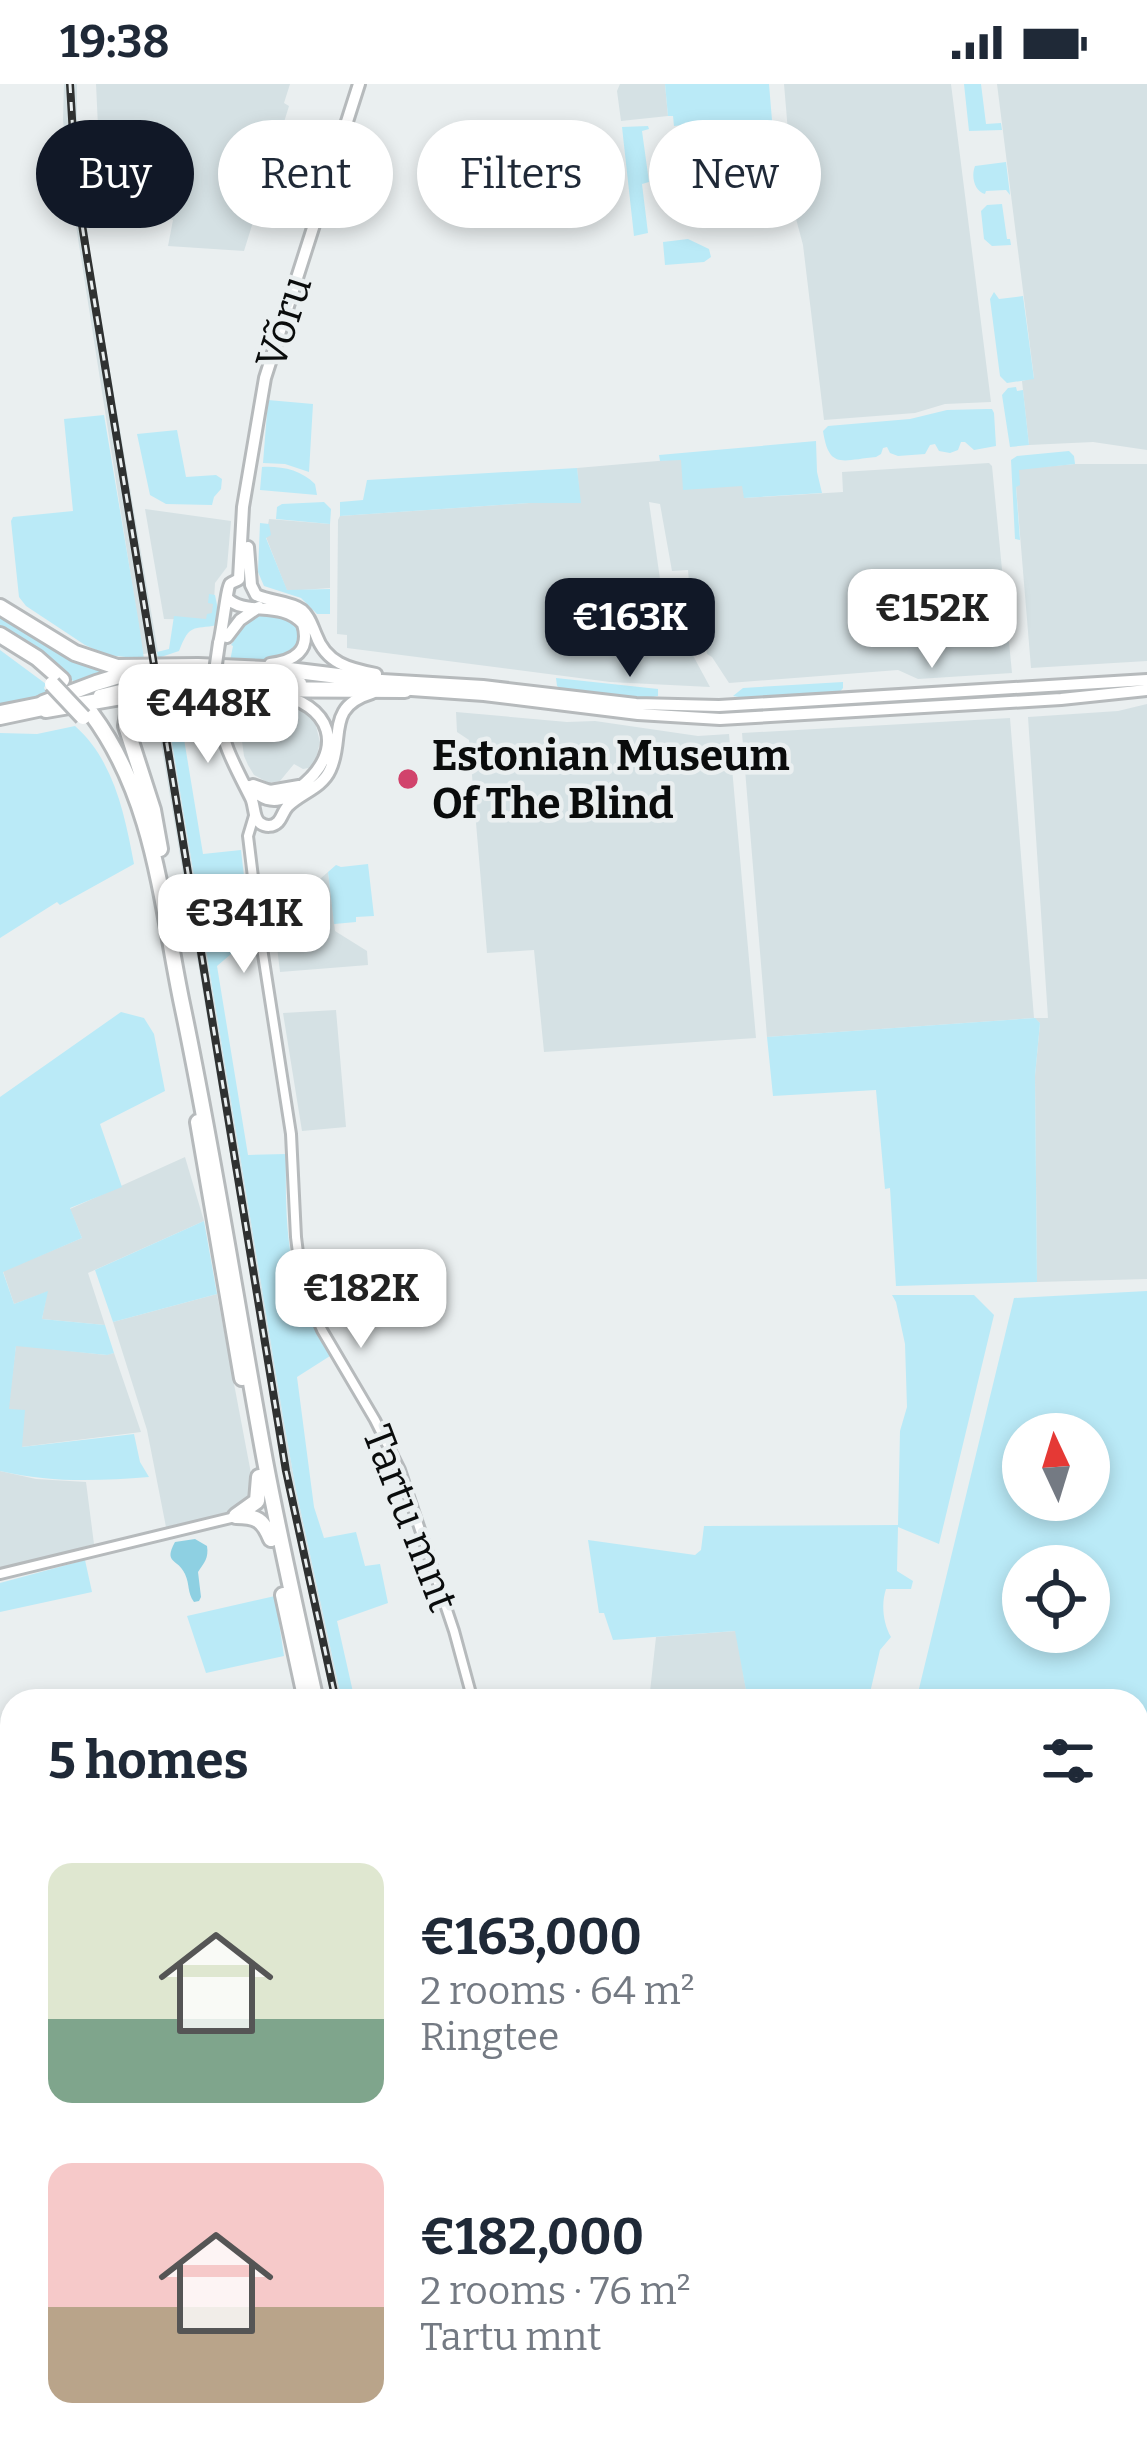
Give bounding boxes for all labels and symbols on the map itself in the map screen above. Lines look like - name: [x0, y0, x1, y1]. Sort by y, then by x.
- street label: Võru: [246, 270, 322, 375]
- pin: €152K: [848, 569, 1016, 671]
- pin: €163K: [546, 578, 714, 680]
- pin: €448K: [124, 664, 292, 766]
- place label: Estonian Museum Of The Blind: [432, 731, 790, 829]
- marker: Estonian Museum Of The Blind: [395, 766, 421, 792]
- pin: €341K: [160, 874, 328, 976]
- pin: €182K: [277, 1249, 445, 1351]
- north arrow: [1002, 1413, 1110, 1521]
- street label: Tartu mnt: [352, 1418, 468, 1618]

